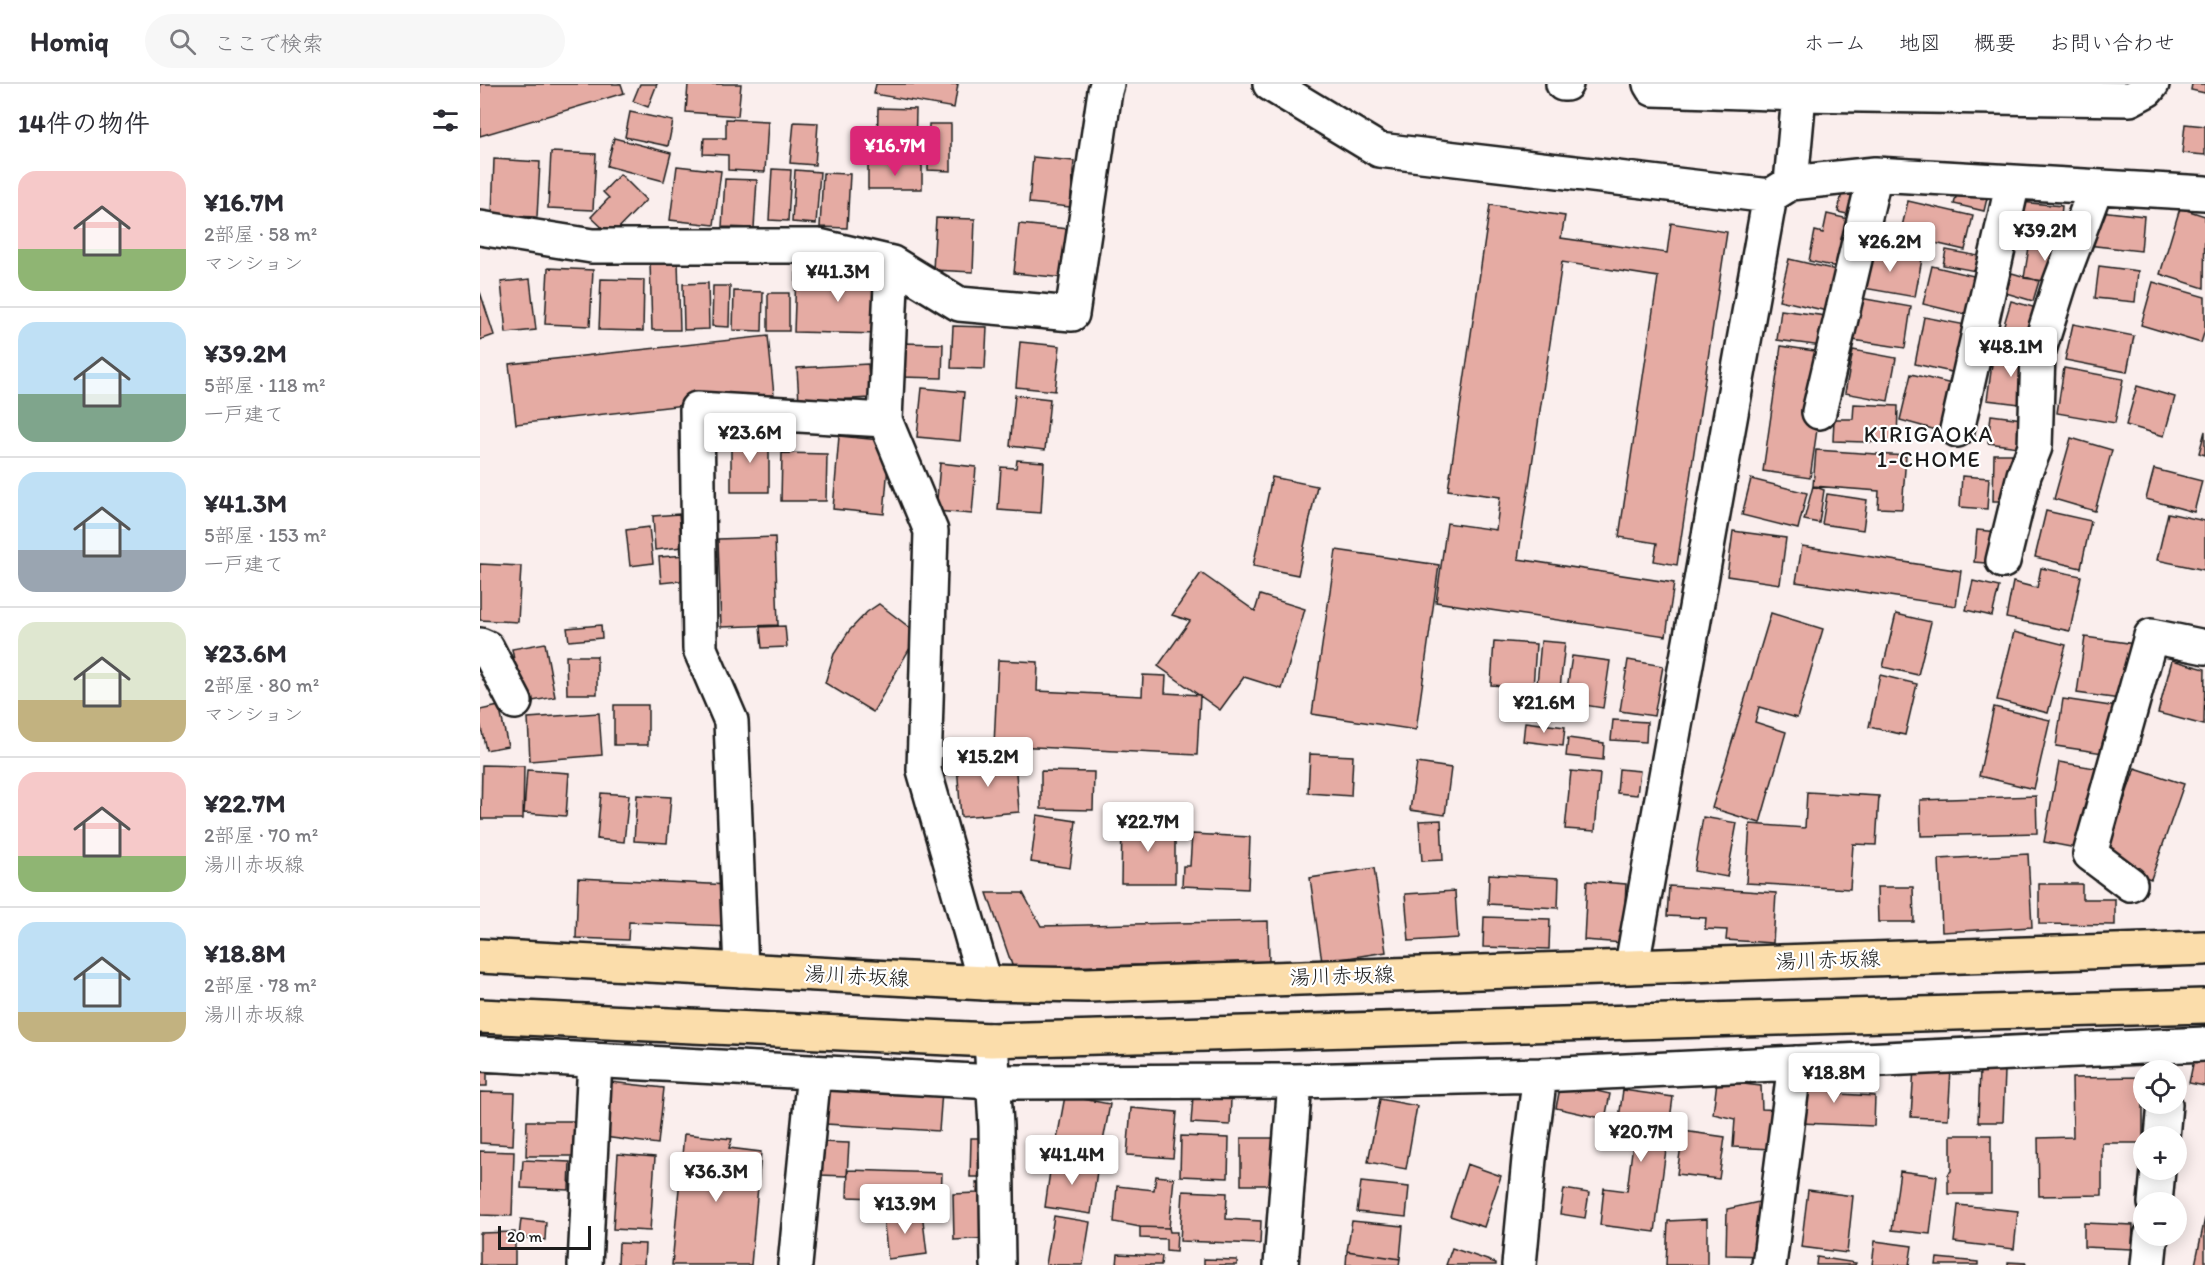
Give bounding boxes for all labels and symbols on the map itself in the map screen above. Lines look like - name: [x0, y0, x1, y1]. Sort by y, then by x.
- pin: ¥16.7M: [846, 126, 944, 177]
- pin: ¥39.2M: [1996, 211, 2094, 262]
- pin: ¥26.2M: [1841, 222, 1939, 273]
- pin: ¥41.3M: [789, 252, 887, 303]
- pin: ¥48.1M: [1962, 327, 2060, 378]
- pin: ¥23.6M: [701, 413, 799, 464]
- district label: KIRIGAOKA 1-CHOME: [1864, 421, 1994, 473]
- pin: ¥21.6M: [1495, 683, 1593, 734]
- pin: ¥15.2M: [939, 737, 1037, 788]
- pin: ¥22.7M: [1099, 802, 1197, 853]
- street label: 湯川赤坂線: [1775, 945, 1881, 974]
- street label: 湯川赤坂線: [804, 960, 910, 991]
- street label: 湯川赤坂線: [1289, 961, 1395, 990]
- pin: ¥18.8M: [1785, 1053, 1883, 1104]
- pin: ¥20.7M: [1592, 1112, 1690, 1163]
- pin: ¥41.4M: [1023, 1135, 1121, 1186]
- pin: ¥36.3M: [667, 1152, 765, 1203]
- pin: ¥13.9M: [856, 1184, 954, 1235]
- scale bar: [498, 1223, 591, 1250]

